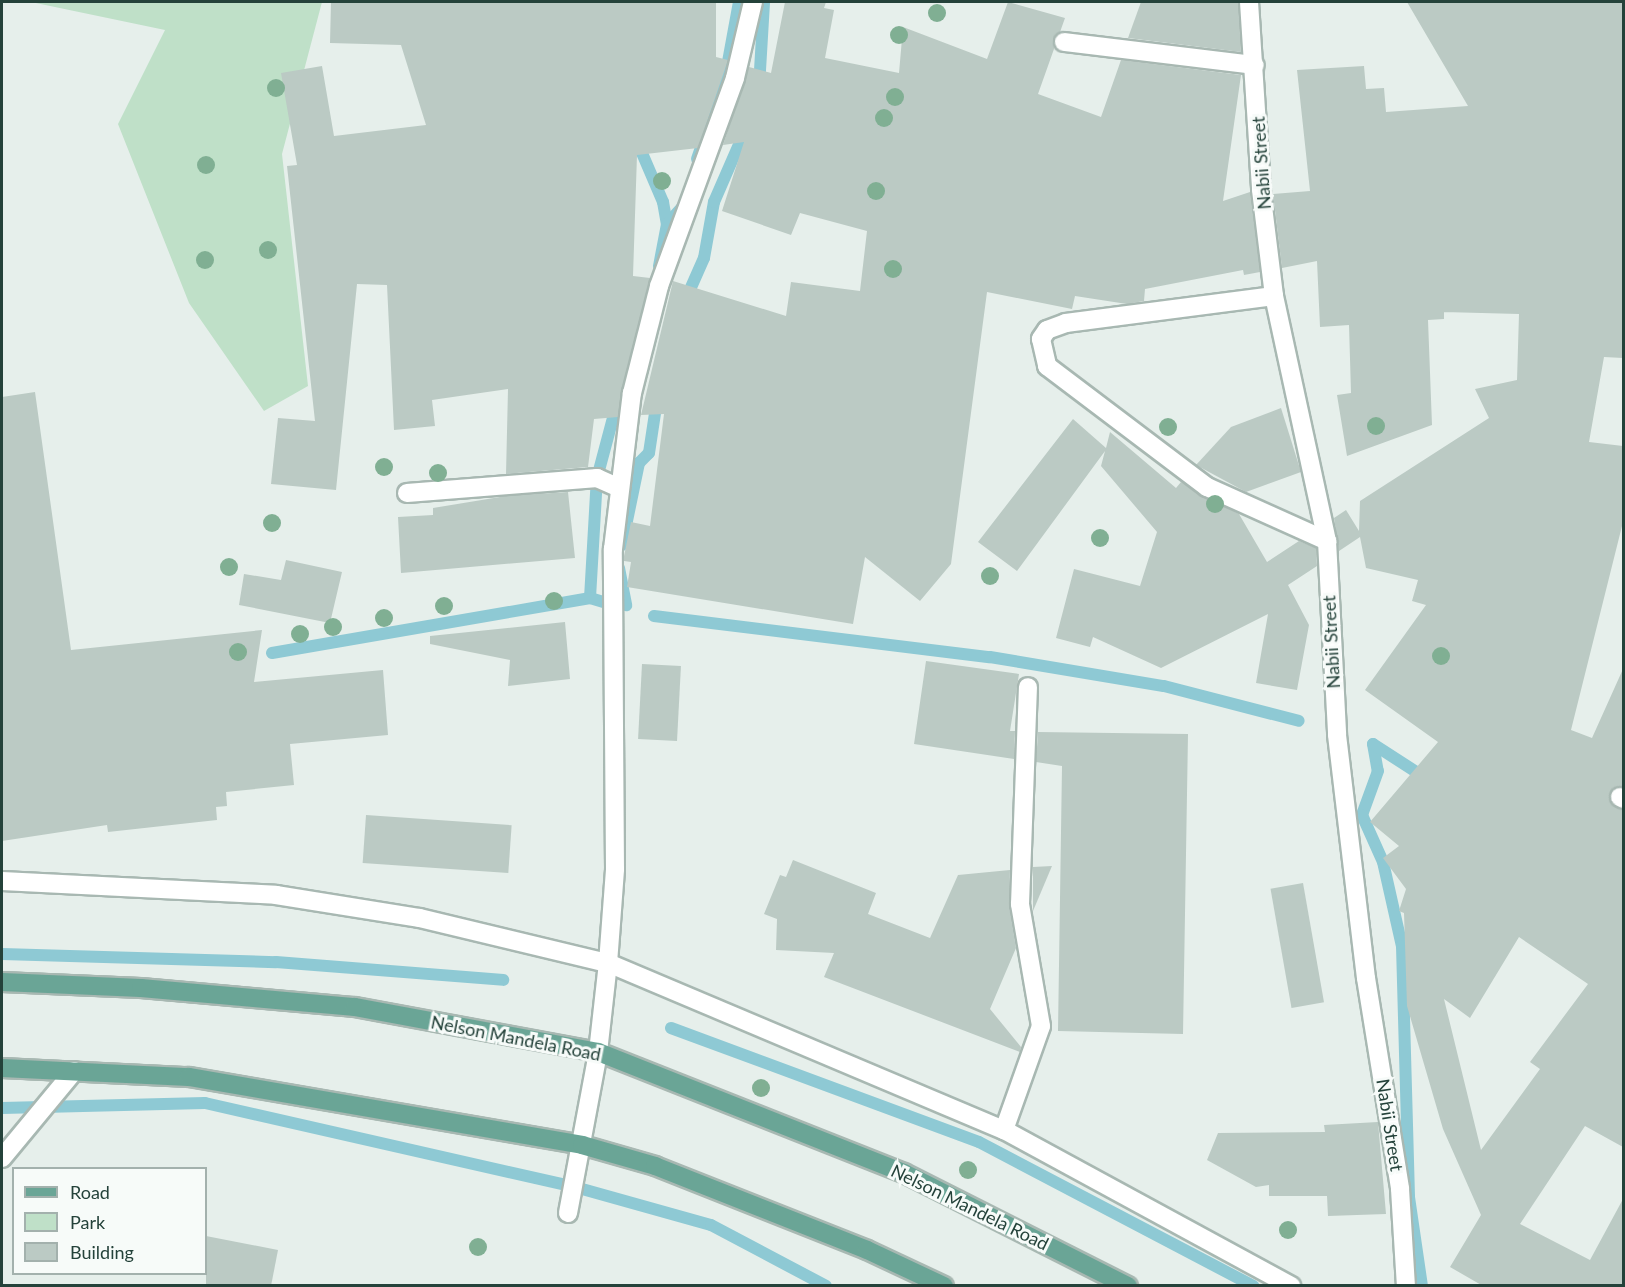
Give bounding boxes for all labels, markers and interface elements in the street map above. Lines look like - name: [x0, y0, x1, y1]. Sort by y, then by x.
- street label: Nabii Street: [1247, 116, 1275, 210]
- street label: Nabii Street: [1318, 595, 1344, 689]
- street label: Nelson Mandela Road: [429, 1011, 603, 1065]
- street label: Nabii Street: [1372, 1077, 1408, 1173]
- street label: Nelson Mandela Road: [888, 1159, 1052, 1255]
- legend: [12, 1167, 207, 1275]
- text: Road: [70, 1181, 110, 1203]
- text: Park: [70, 1211, 105, 1233]
- text: Building: [70, 1241, 134, 1263]

